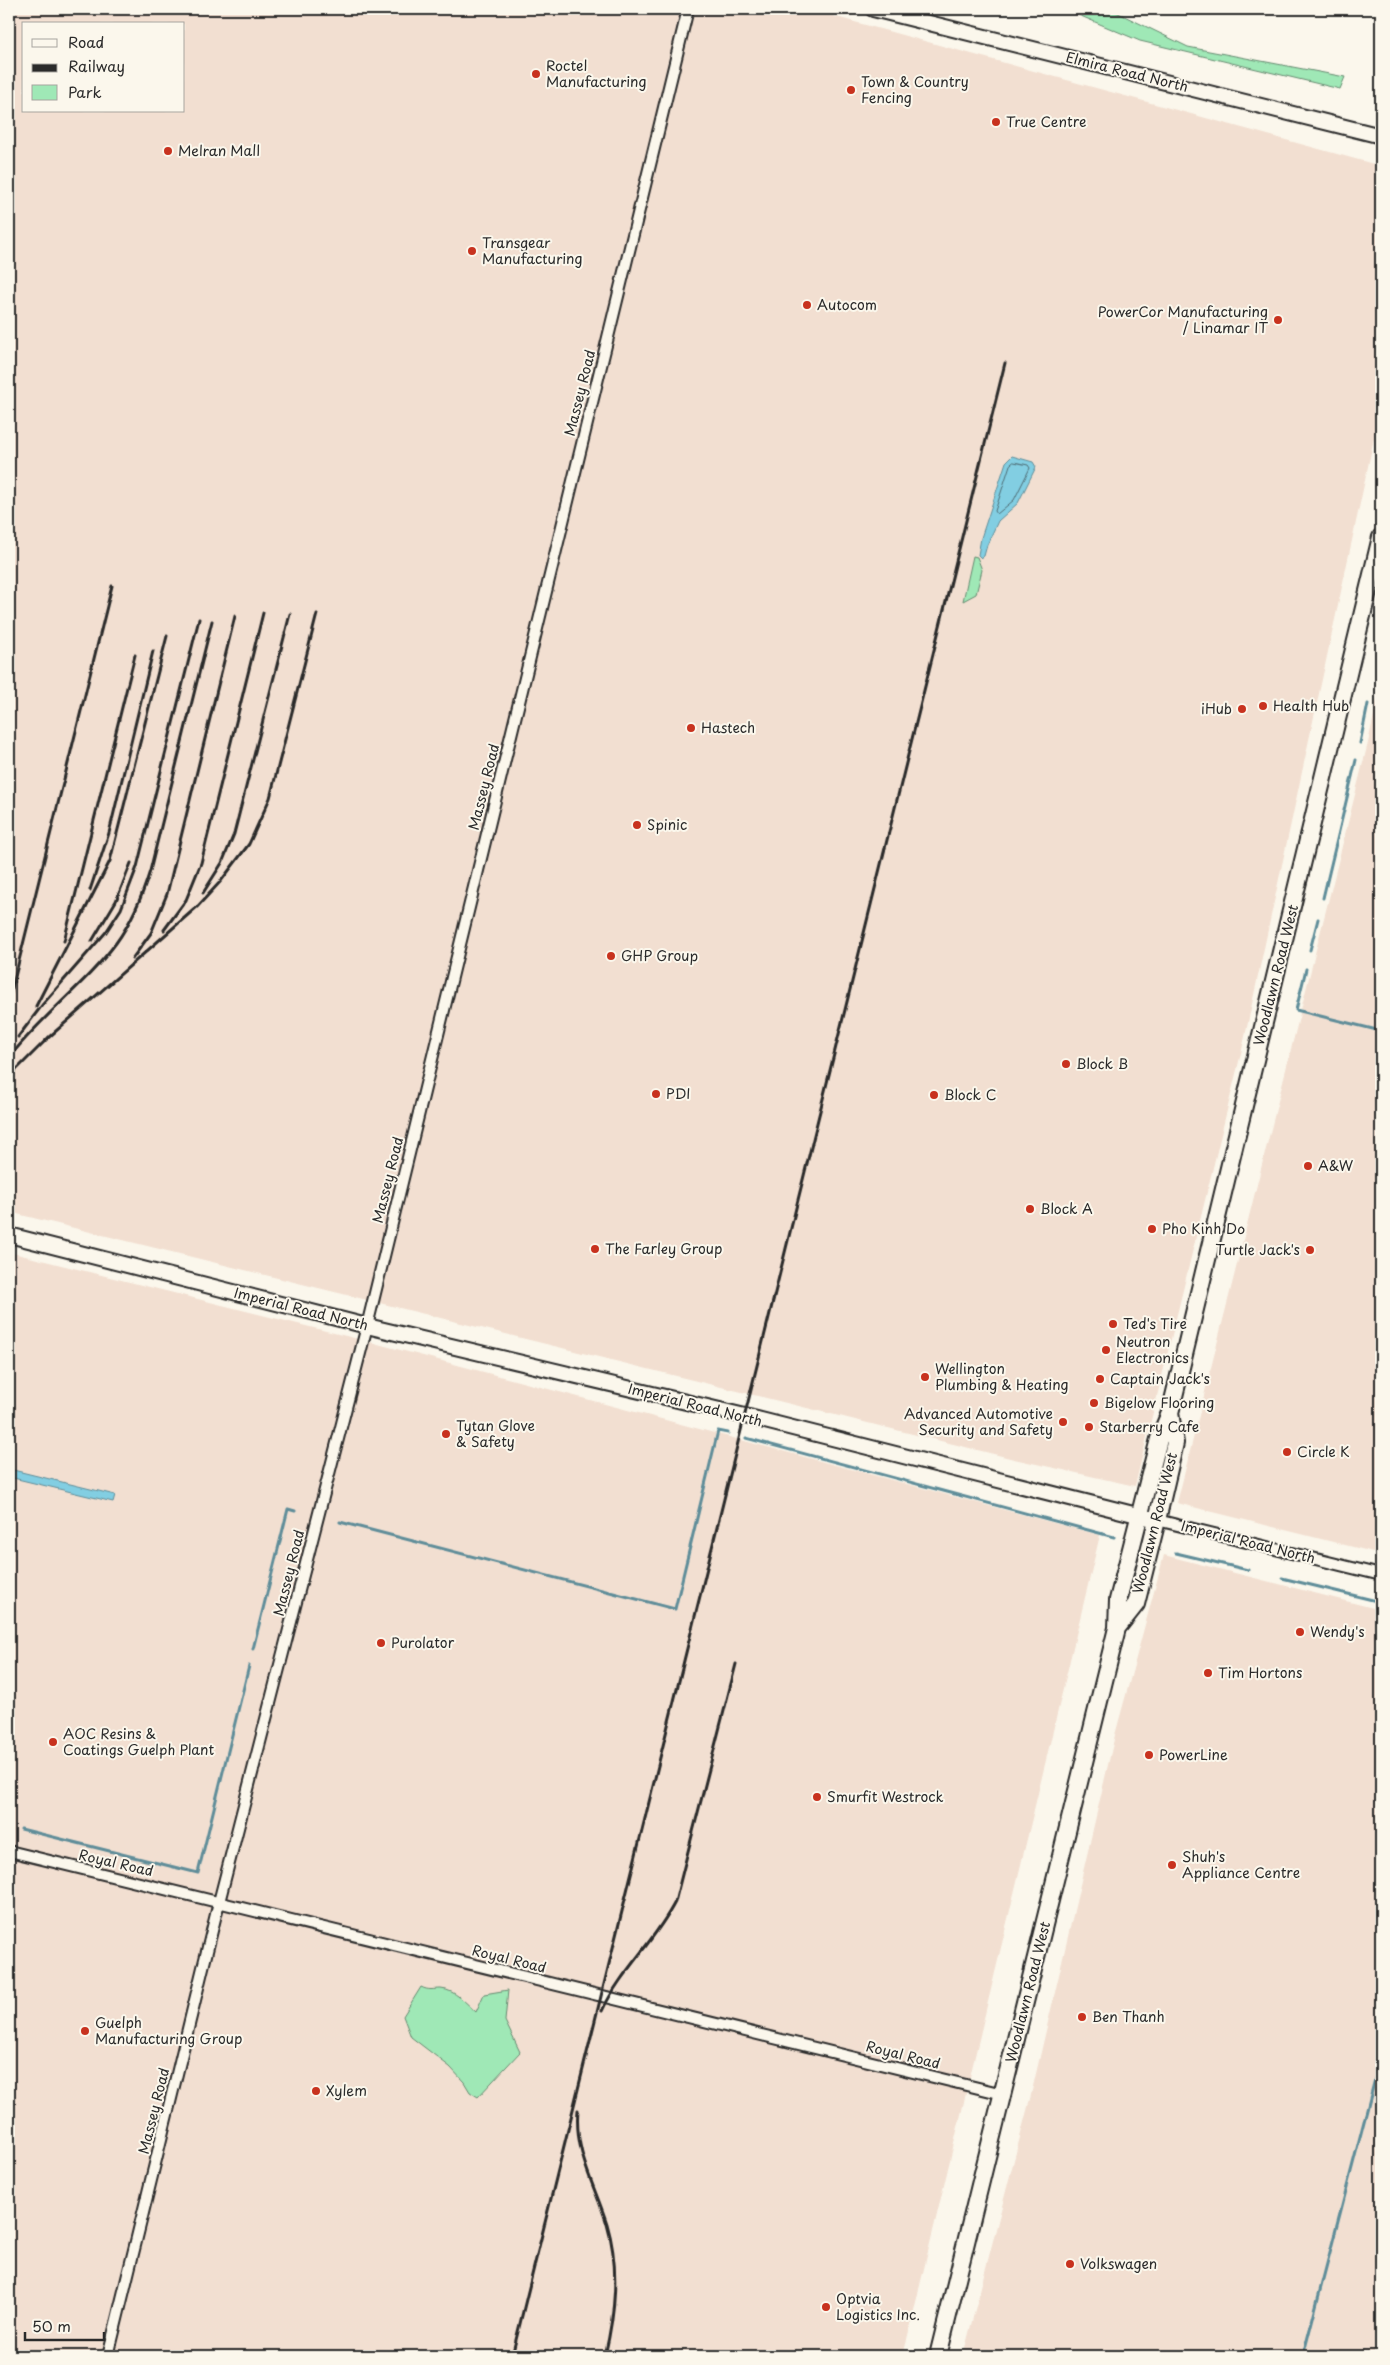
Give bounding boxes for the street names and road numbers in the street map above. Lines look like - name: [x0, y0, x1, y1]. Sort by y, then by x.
- street label: Elmira Road North: [1064, 46, 1191, 97]
- street label: Massey Road: [559, 347, 600, 438]
- street label: Massey Road: [463, 741, 504, 832]
- street label: Woodlawn Road West: [1248, 902, 1303, 1048]
- street label: Massey Road: [367, 1134, 408, 1225]
- street label: Imperial Road North: [232, 1282, 371, 1335]
- street label: Imperial Road North: [626, 1378, 765, 1431]
- street label: Woodlawn Road West: [1127, 1450, 1182, 1596]
- street label: Imperial Road North: [1179, 1515, 1318, 1568]
- street label: Massey Road: [268, 1527, 309, 1618]
- street label: Royal Road: [77, 1844, 155, 1881]
- street label: Woodlawn Road West: [1000, 1919, 1055, 2065]
- street label: Royal Road: [470, 1939, 549, 1978]
- street label: Royal Road: [864, 2035, 943, 2074]
- street label: Massey Road: [133, 2065, 174, 2156]

